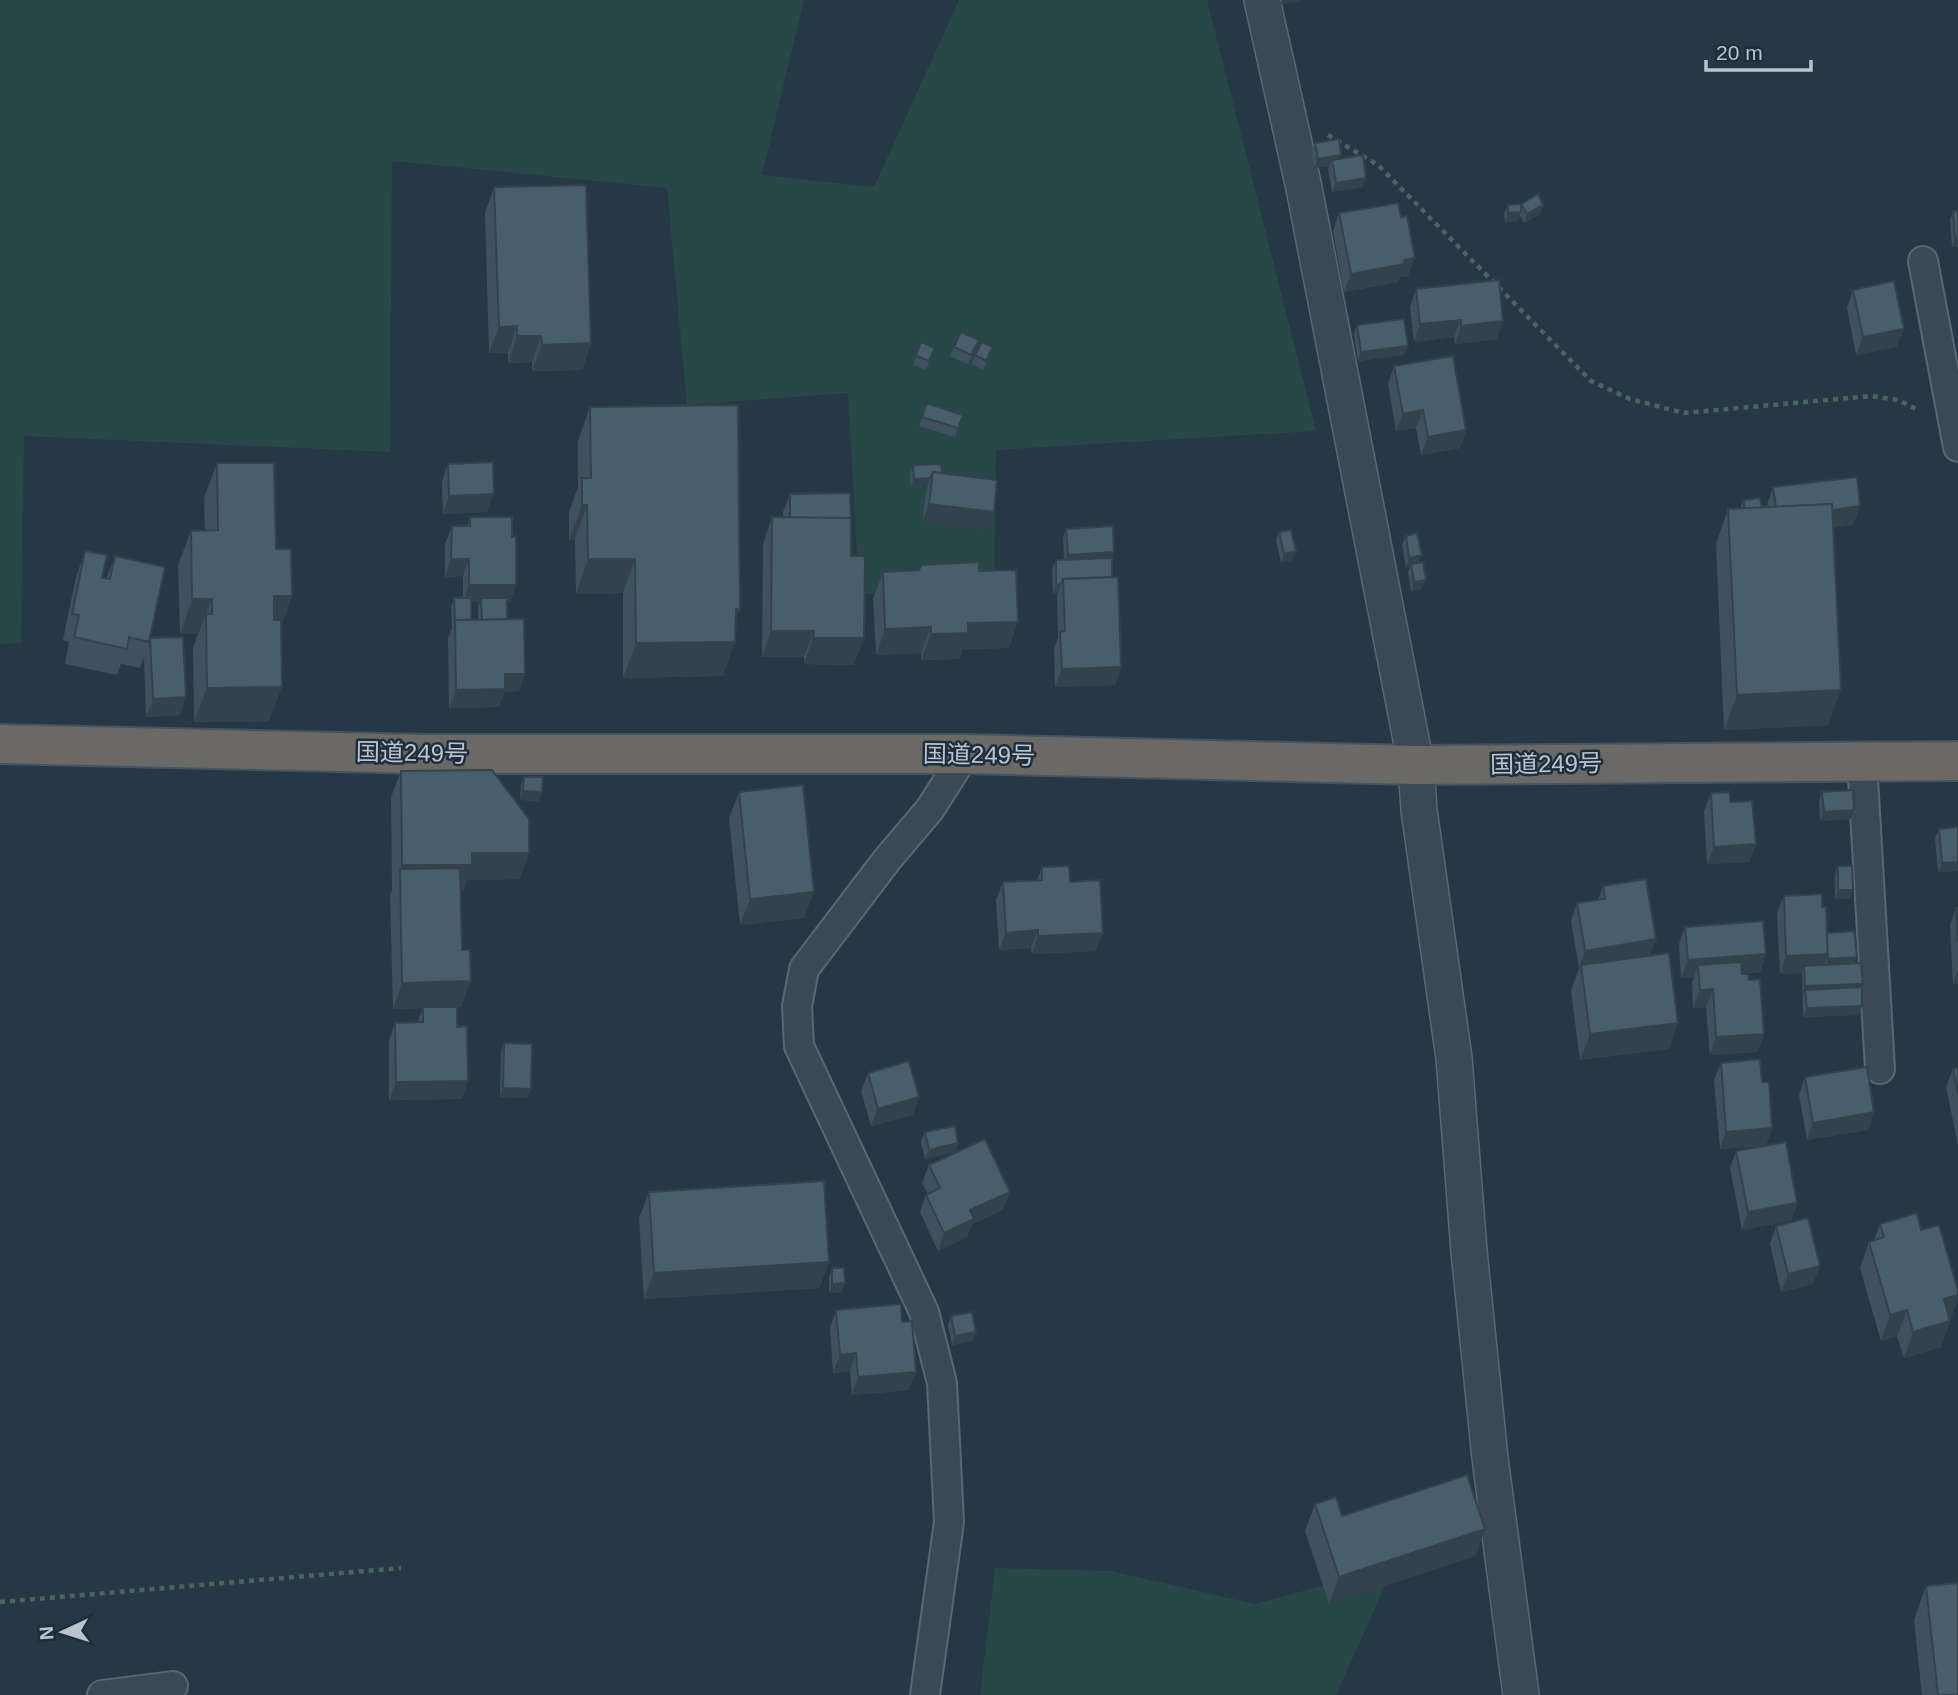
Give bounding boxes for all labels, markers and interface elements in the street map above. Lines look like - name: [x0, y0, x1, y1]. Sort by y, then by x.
- scale bar: [1706, 28, 1811, 72]
- text: 20 m: [1716, 41, 1763, 64]
- street label: 国道249号: [356, 738, 468, 767]
- street label: 国道249号: [923, 740, 1035, 769]
- street label: 国道249号: [1490, 749, 1602, 778]
- north arrow: [28, 1597, 98, 1667]
- text: N: [36, 1626, 57, 1641]

